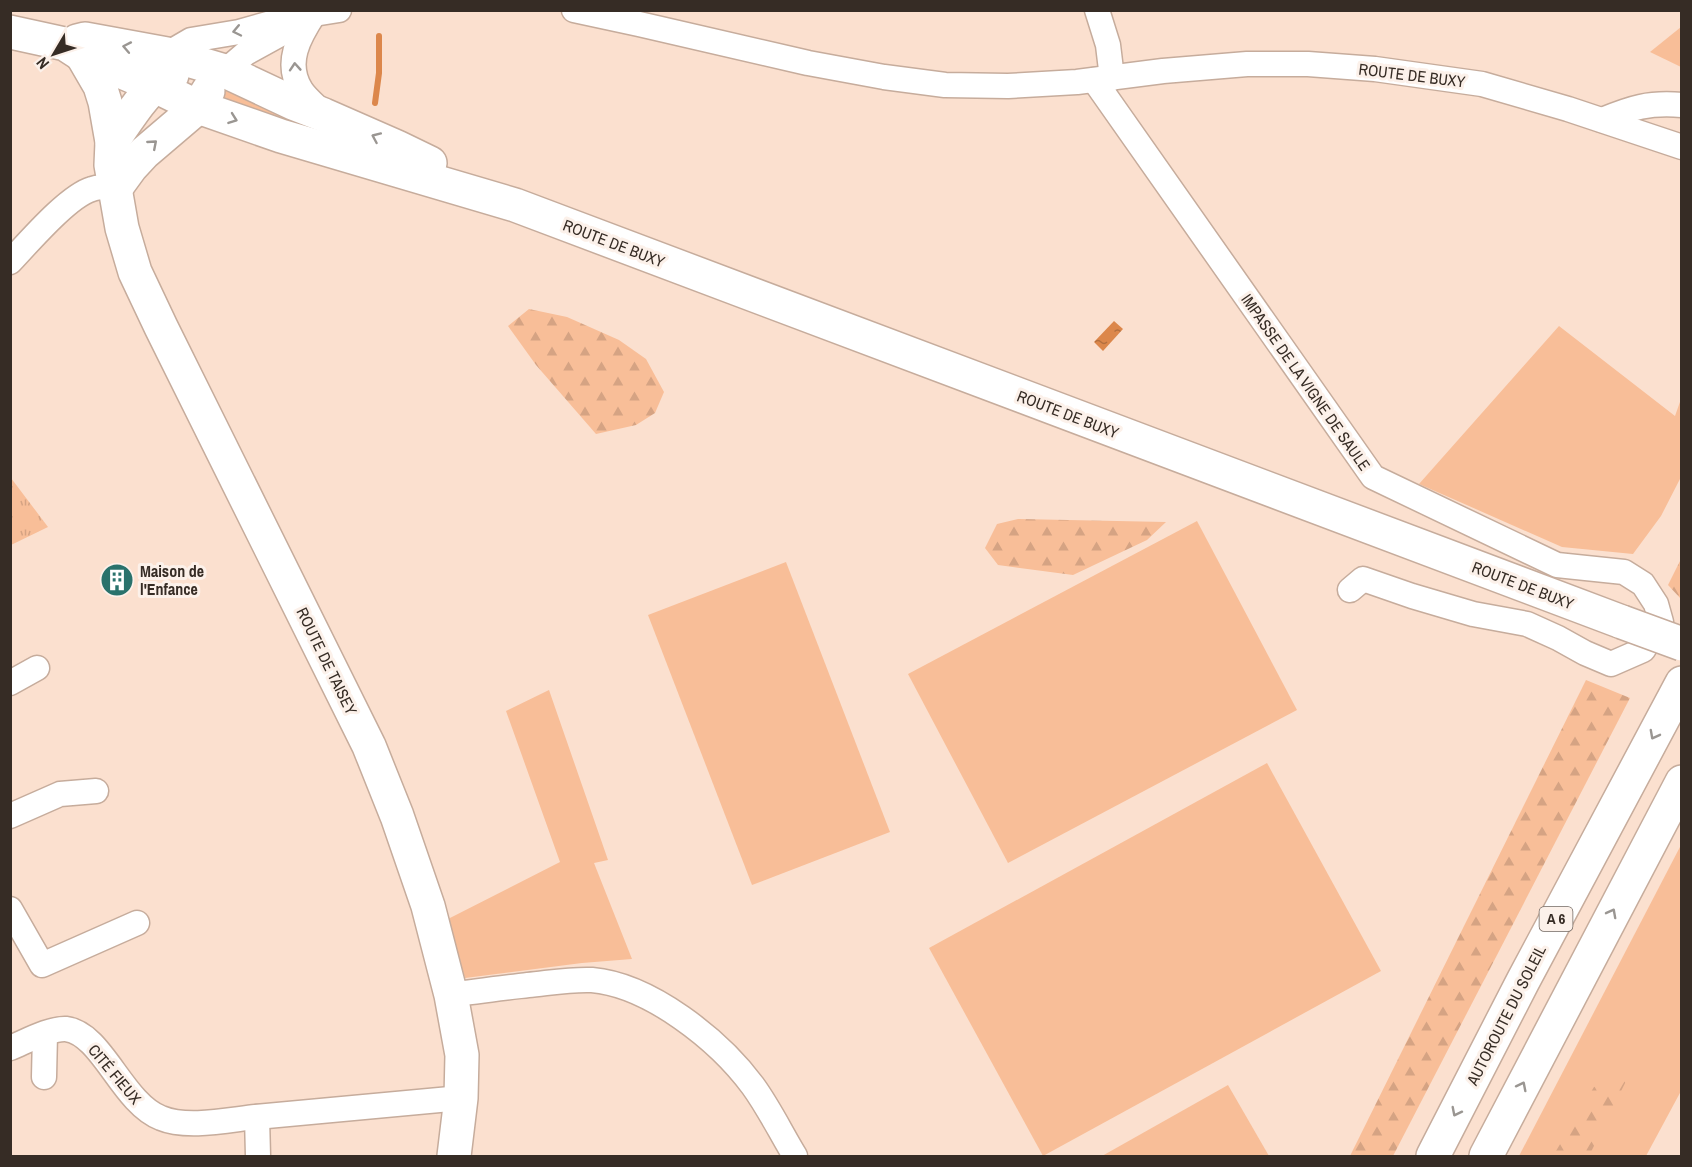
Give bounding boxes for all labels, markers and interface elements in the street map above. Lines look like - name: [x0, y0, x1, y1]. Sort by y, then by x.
- north arrow: [24, 24, 84, 84]
- one-way arrow: [232, 24, 242, 37]
- one-way arrow: [123, 41, 133, 54]
- text: N: [31, 53, 54, 74]
- street label: ROUTE DE BUXY: [1357, 58, 1467, 92]
- one-way arrow: [289, 63, 302, 72]
- one-way arrow: [227, 112, 237, 125]
- one-way arrow: [371, 133, 382, 145]
- one-way arrow: [146, 140, 157, 151]
- street label: ROUTE DE BUXY: [560, 214, 668, 273]
- street label: IMPASSE DE LA VIGNE DE SAULE: [1236, 289, 1376, 475]
- street label: ROUTE DE BUXY: [1014, 385, 1122, 444]
- street label: ROUTE DE BUXY: [1469, 556, 1577, 615]
- place label: Maison de l'Enfance: [140, 560, 204, 600]
- building icon: Maison de l'Enfance: [99, 562, 135, 598]
- street label: ROUTE DE TAISEY: [291, 604, 363, 719]
- one-way arrow: [1650, 729, 1661, 739]
- road number: A 6: [1540, 907, 1572, 931]
- one-way arrow: [1605, 909, 1616, 919]
- street label: AUTOROUTE DU SOLEIL: [1461, 941, 1551, 1090]
- street label: CITÉ FIEUX: [83, 1039, 147, 1109]
- one-way arrow: [1515, 1081, 1526, 1092]
- one-way arrow: [1451, 1106, 1463, 1117]

